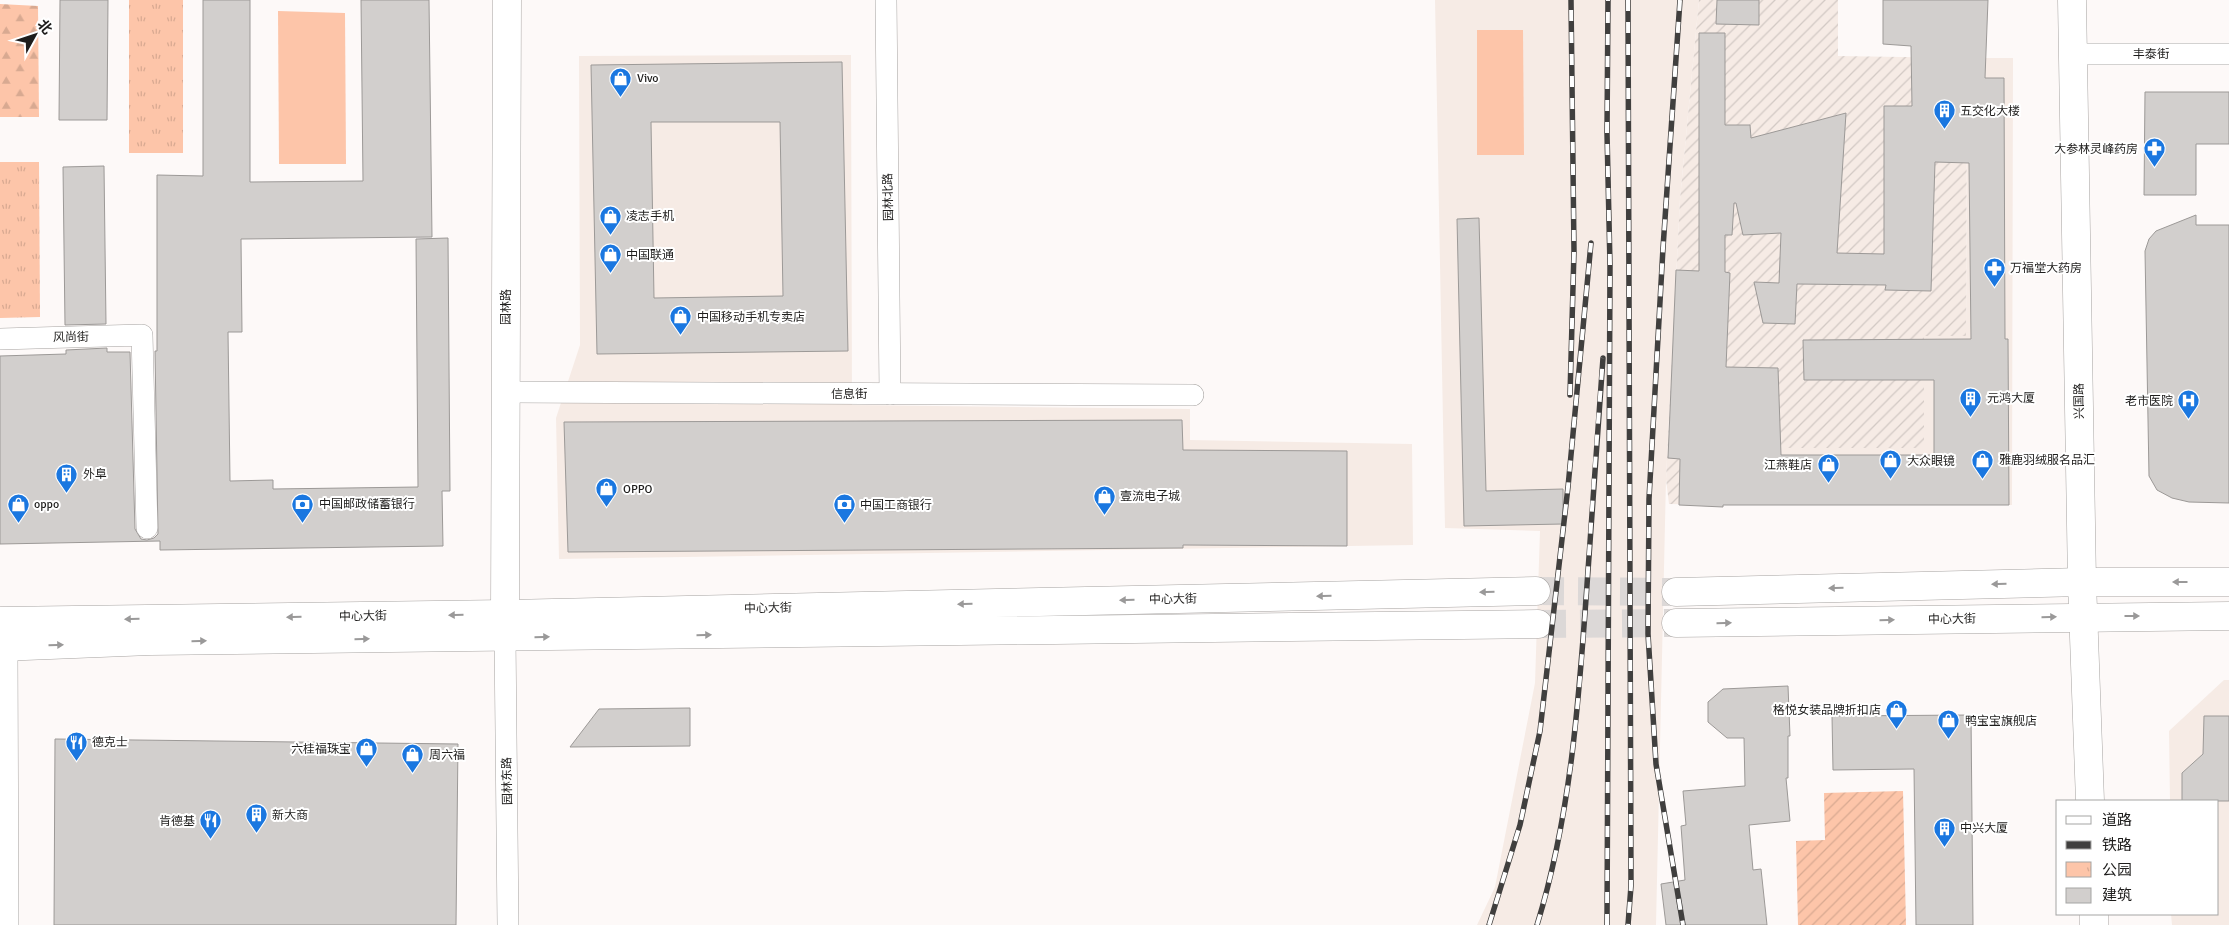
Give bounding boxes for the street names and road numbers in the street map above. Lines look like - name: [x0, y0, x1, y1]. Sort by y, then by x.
- street label: 丰泰街: [2133, 47, 2169, 62]
- street label: 园林北路: [881, 173, 896, 221]
- street label: 园林路: [499, 289, 514, 325]
- street label: 风尚街: [53, 330, 89, 345]
- street label: 兴国路: [2072, 383, 2087, 419]
- street label: 信息街: [831, 387, 867, 402]
- street label: 中心大街: [1149, 592, 1197, 607]
- street label: 中心大街: [744, 601, 792, 616]
- street label: 中心大街: [339, 609, 387, 624]
- street label: 中心大街: [1928, 612, 1976, 627]
- street label: 园林东路: [500, 757, 515, 805]

